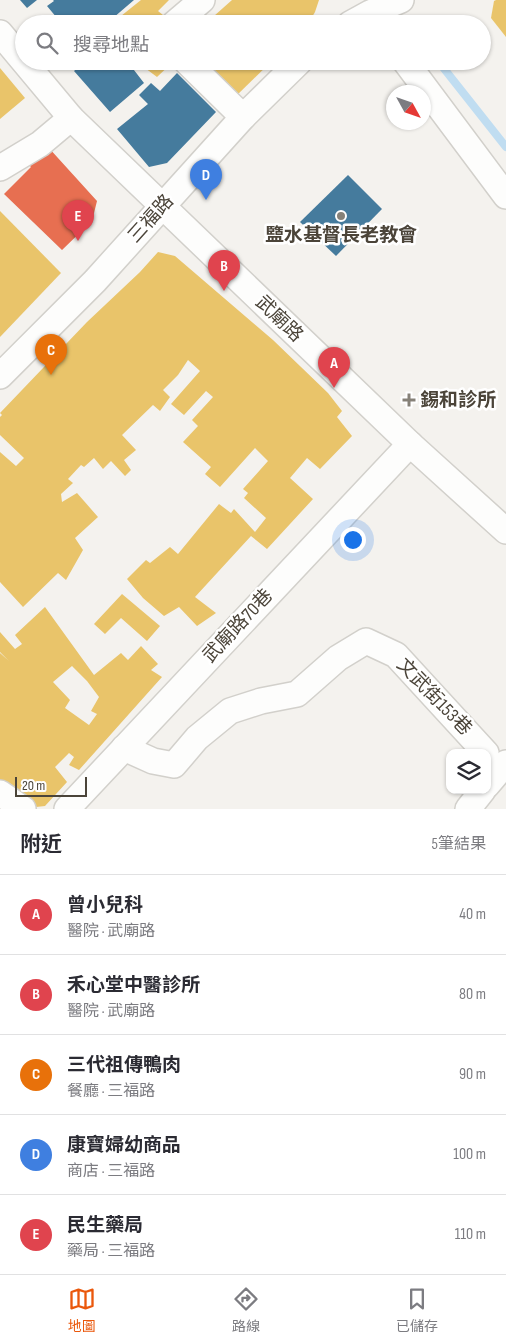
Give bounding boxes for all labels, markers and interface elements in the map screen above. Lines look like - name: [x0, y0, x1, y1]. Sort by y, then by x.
- search box: [15, 15, 491, 70]
- icon: search: [33, 29, 61, 57]
- text: 搜尋地點: [73, 34, 149, 57]
- north arrow: [386, 85, 431, 130]
- pin: D: [190, 159, 222, 200]
- street label: 三福路: [123, 190, 179, 248]
- pin: E: [62, 200, 94, 241]
- marker: 盬水基督長老教會: [335, 210, 347, 222]
- place label: 盬水基督長老教會: [265, 224, 417, 247]
- pin: B: [208, 250, 240, 291]
- street label: 武廟路: [251, 291, 307, 347]
- pin: C: [35, 334, 67, 375]
- pin: A: [318, 347, 350, 388]
- place label: 錫和診所: [420, 389, 496, 412]
- marker: 錫和診所: [402, 393, 416, 407]
- your location: [340, 527, 366, 553]
- street label: 武廟路70巷: [198, 585, 278, 667]
- street label: 文武街153巷: [392, 654, 476, 740]
- map controls: [446, 749, 491, 794]
- button: layers: [446, 749, 491, 794]
- scale bar: [15, 774, 88, 797]
- text: 20 m: [22, 777, 45, 794]
- text: 附近: [20, 832, 62, 857]
- text: 5筆結果: [432, 835, 486, 854]
- text: 曾小兒科: [67, 894, 143, 917]
- text: A: [32, 905, 40, 924]
- text: 40 m: [459, 905, 486, 924]
- text: 醫院 · 武廟路: [67, 922, 155, 941]
- text: 禾心堂中醫診所: [67, 974, 200, 997]
- text: B: [32, 985, 40, 1004]
- text: 80 m: [459, 985, 486, 1004]
- text: 醫院 · 武廟路: [67, 1002, 155, 1021]
- text: 三代祖傳鴨肉: [67, 1054, 181, 1077]
- text: C: [32, 1065, 40, 1084]
- text: 90 m: [459, 1065, 486, 1084]
- text: 餐廳 · 三福路: [67, 1082, 155, 1101]
- text: 康寶婦幼商品: [67, 1134, 181, 1157]
- text: D: [32, 1145, 40, 1164]
- text: 100 m: [453, 1145, 486, 1164]
- text: 商店 · 三福路: [67, 1162, 155, 1181]
- text: 民生藥局: [67, 1214, 143, 1237]
- text: E: [33, 1225, 39, 1244]
- text: 110 m: [455, 1225, 486, 1244]
- text: 藥局 · 三福路: [67, 1242, 155, 1261]
- tab: 地圖: [68, 1285, 96, 1335]
- tab: 路線: [232, 1285, 260, 1335]
- tab: 已儲存: [396, 1285, 438, 1335]

